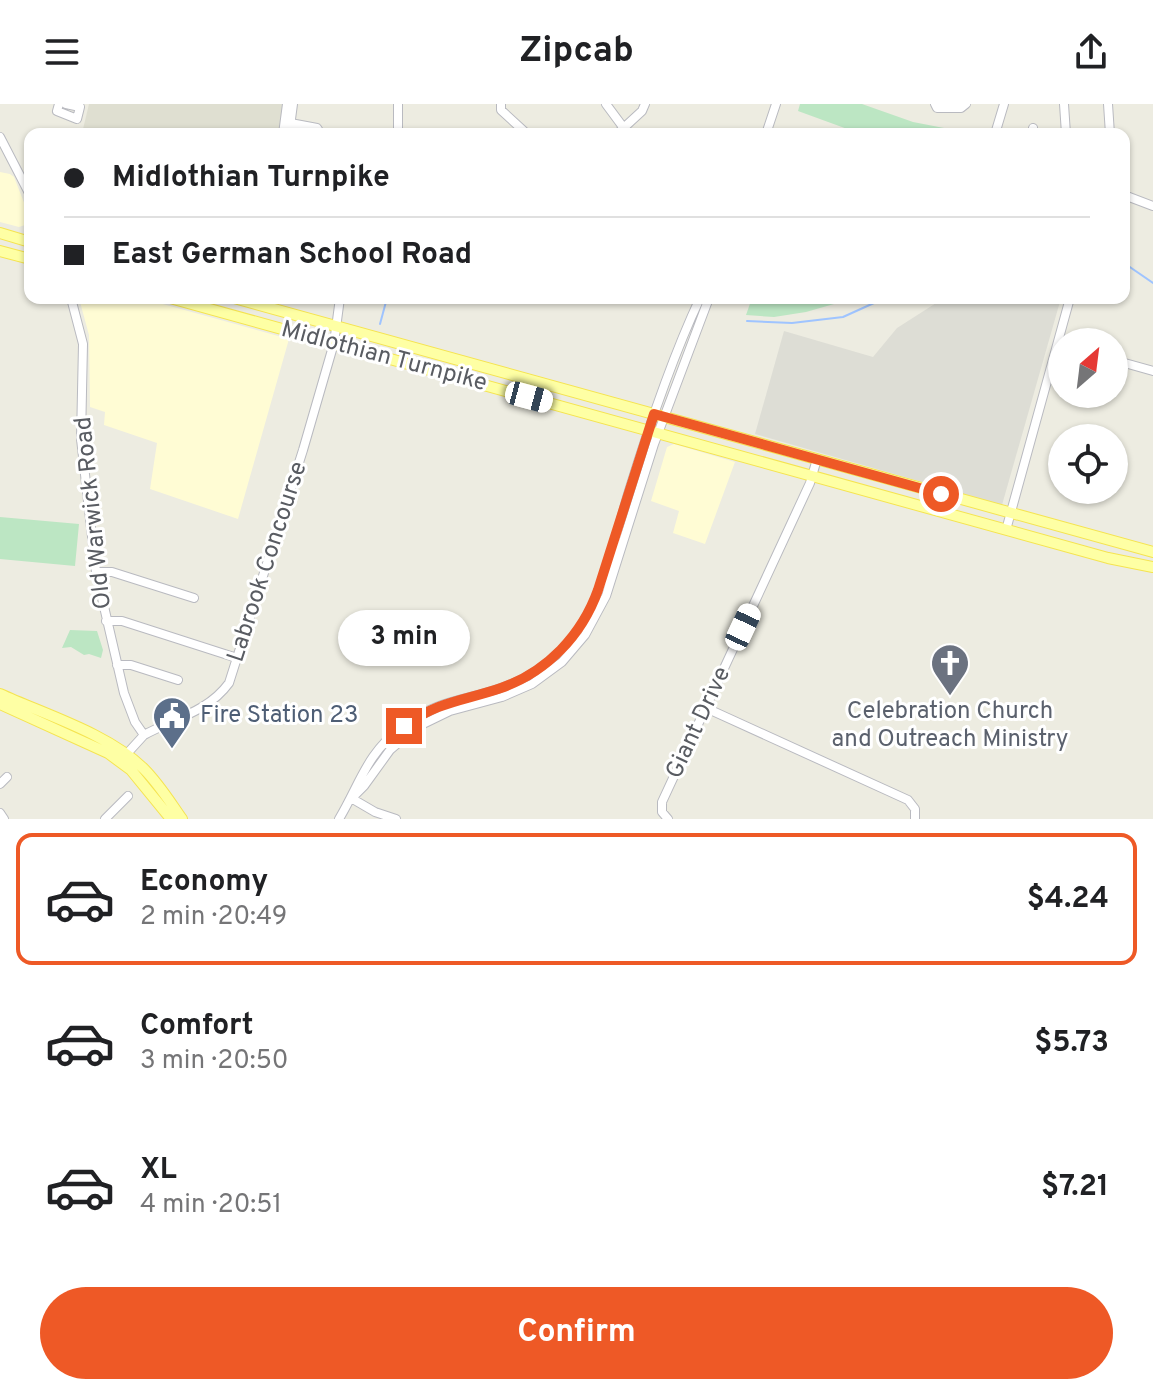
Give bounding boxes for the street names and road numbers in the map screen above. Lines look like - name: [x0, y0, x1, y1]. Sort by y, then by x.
- street label: Midlothian Turnpike: [278, 315, 490, 399]
- street label: Old Warwick Road: [69, 415, 119, 611]
- street label: Labrook Concourse: [221, 458, 315, 666]
- street label: Giant Drive: [660, 662, 738, 784]

